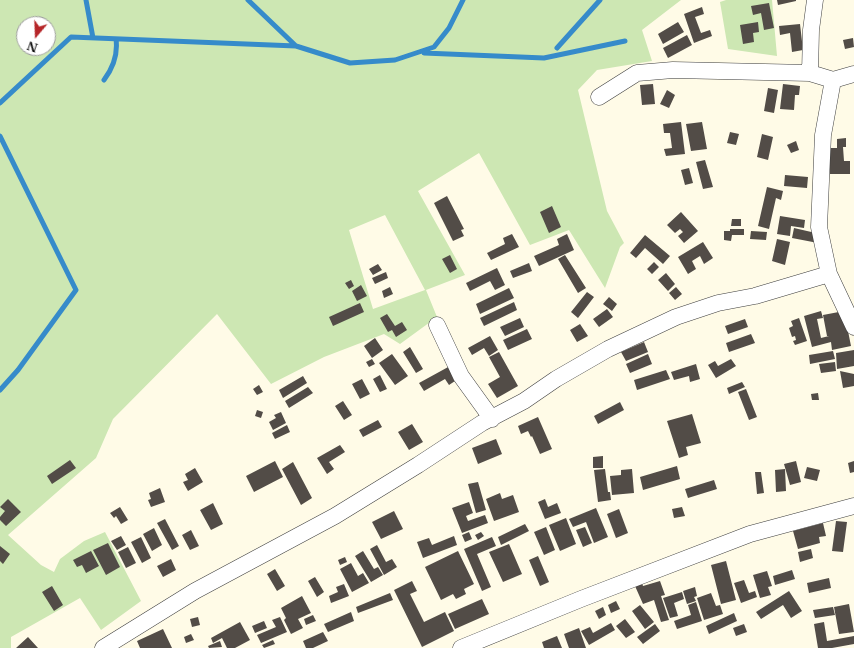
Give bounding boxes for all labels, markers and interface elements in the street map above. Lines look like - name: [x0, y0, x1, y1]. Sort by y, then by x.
- north arrow: [16, 16, 56, 56]
- text: N: [25, 38, 40, 55]

